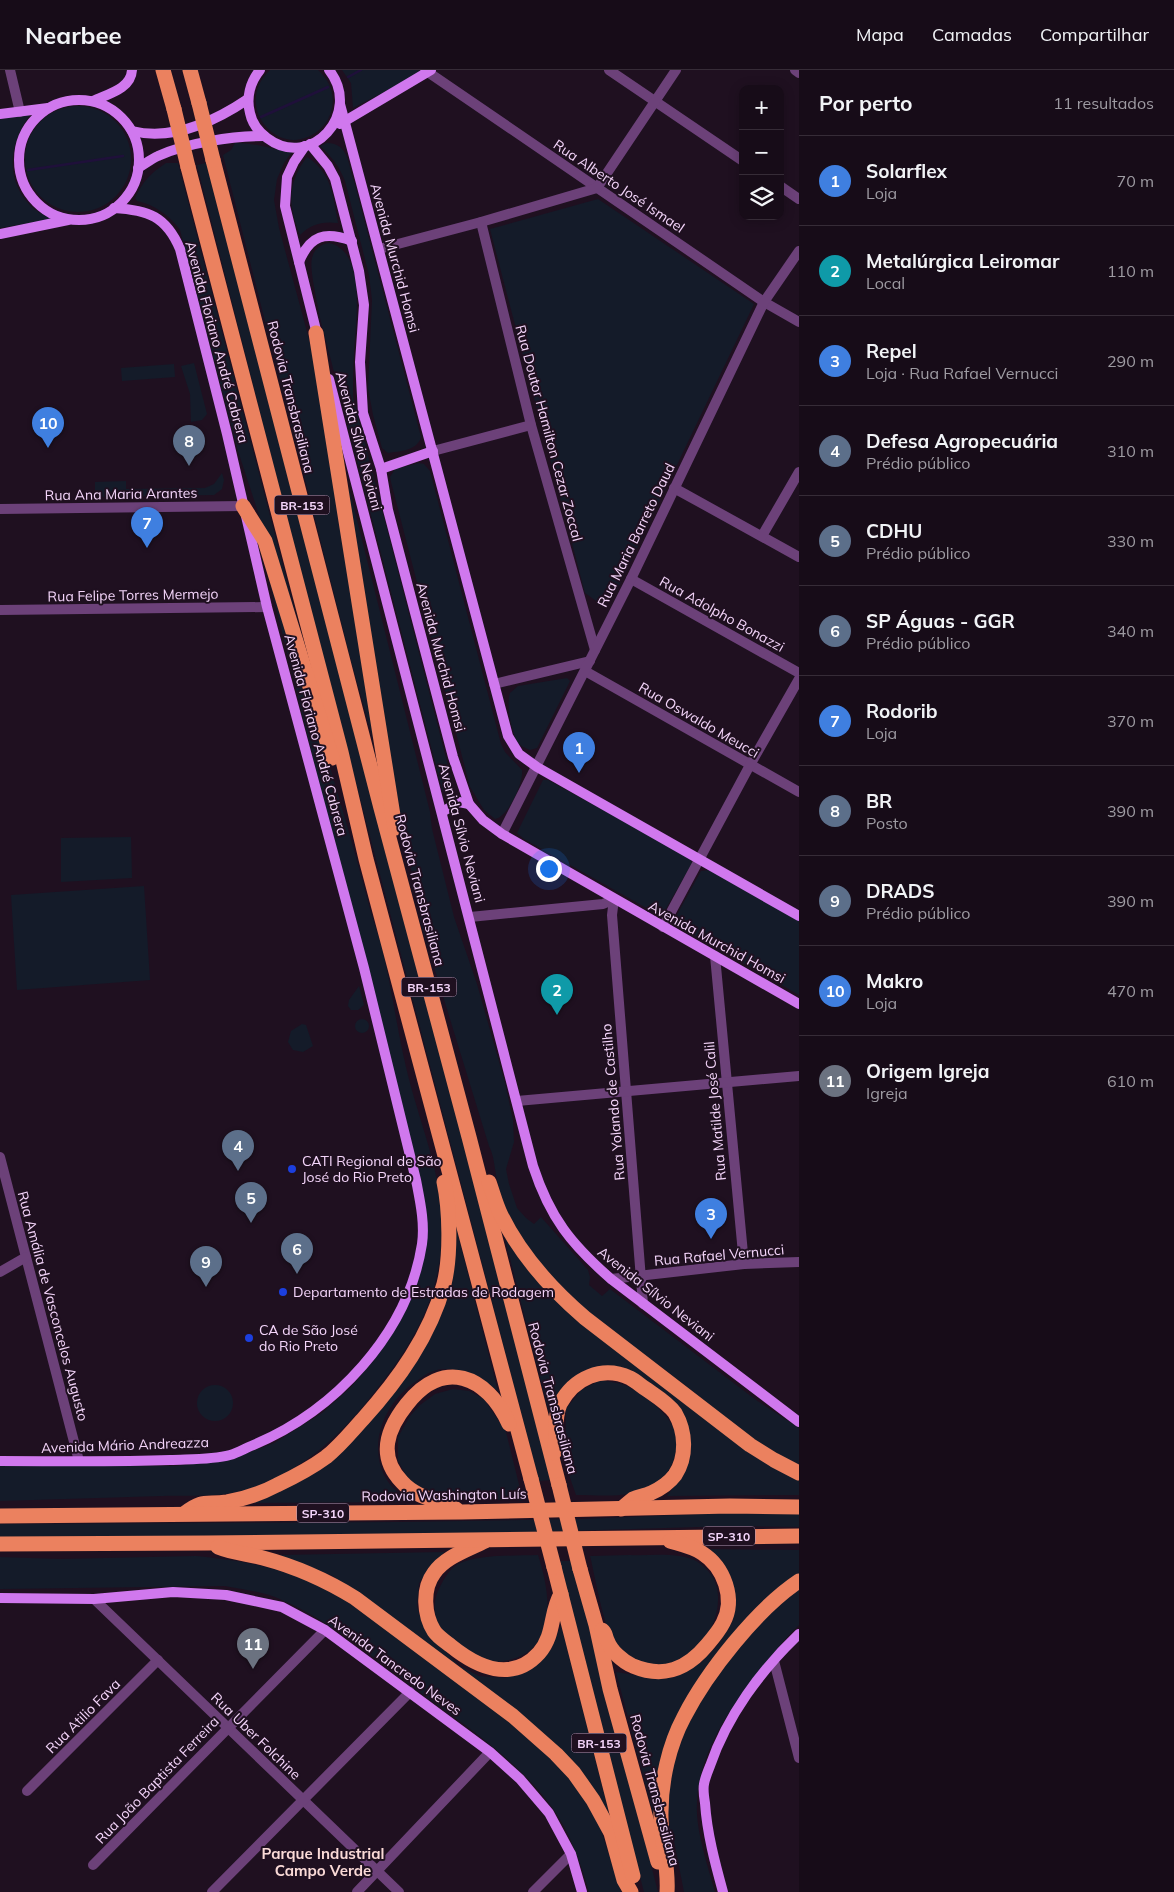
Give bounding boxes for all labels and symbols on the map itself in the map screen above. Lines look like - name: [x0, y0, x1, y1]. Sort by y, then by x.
- street label: Rua Alberto José Ismael: [550, 135, 688, 237]
- street label: Avenida Murchid Homsi: [366, 181, 424, 335]
- street label: Avenida Floriano André Cabrera: [181, 239, 253, 445]
- street label: Rodovia Transbrasiliana: [263, 319, 319, 475]
- street label: Rua Doutor Hamilton Cezar Zoccal: [511, 323, 587, 543]
- street label: Avenida Sílvio Neviani: [332, 369, 386, 513]
- pin: 10: [32, 407, 64, 448]
- pin: 8: [173, 425, 205, 466]
- street label: Rua Maria Barreto Daud: [593, 460, 679, 610]
- street label: Rua Ana Maria Arantes: [45, 484, 197, 504]
- road number: BR-153: [274, 496, 330, 514]
- pin: 7: [131, 507, 163, 548]
- street label: Rua Adolpho Bonazzi: [656, 572, 788, 656]
- street label: Avenida Murchid Homsi: [412, 580, 470, 734]
- street label: Rua Felipe Torres Mermejo: [47, 585, 219, 605]
- street label: Avenida Floriano André Cabrera: [280, 632, 352, 838]
- street label: Rua Oswaldo Meucci: [636, 678, 762, 762]
- pin: 1: [563, 732, 595, 773]
- street label: Avenida Sílvio Neviani: [435, 761, 489, 905]
- street label: Rodovia Transbrasiliana: [391, 812, 449, 968]
- your location: [536, 856, 562, 882]
- street label: Avenida Murchid Homsi: [645, 897, 789, 987]
- pin: 2: [541, 974, 573, 1015]
- road number: BR-153: [402, 978, 456, 996]
- street label: Rua Yolando de Castilho: [597, 1023, 629, 1181]
- street label: Rua Matilde José Calil: [700, 1040, 730, 1182]
- pin: 4: [222, 1130, 254, 1171]
- place label: CATI Regional de São José do Rio Preto: [302, 1152, 442, 1186]
- marker: CATI Regional de São José do Rio Preto: [286, 1163, 298, 1175]
- pin: 5: [235, 1182, 267, 1223]
- street label: Rua Amália de Vasconcelos Augusto: [14, 1189, 92, 1423]
- pin: 3: [695, 1198, 727, 1239]
- pin: 6: [281, 1233, 313, 1274]
- street label: Rua Rafael Vernucci: [653, 1240, 785, 1270]
- street label: Avenida Sílvio Neviani: [594, 1243, 718, 1345]
- pin: 9: [190, 1246, 222, 1287]
- place label: Departamento de Estradas de Rodagem: [293, 1283, 554, 1301]
- marker: Departamento de Estradas de Rodagem: [277, 1286, 289, 1298]
- street label: Rodovia Transbrasiliana: [524, 1320, 582, 1476]
- place label: CA de São José do Rio Preto: [259, 1321, 358, 1355]
- marker: CA de São José do Rio Preto: [243, 1332, 255, 1344]
- street label: Avenida Mário Andreazza: [41, 1433, 209, 1457]
- street label: Rodovia Washington Luís: [361, 1485, 527, 1505]
- road number: SP-310: [297, 1504, 349, 1522]
- road number: SP-310: [703, 1526, 755, 1545]
- street label: Avenida Tancredo Neves: [325, 1611, 465, 1719]
- pin: 11: [237, 1628, 269, 1669]
- street label: Rua Atilio Fava: [42, 1675, 124, 1757]
- street label: Rua Uber Folchine: [207, 1689, 305, 1783]
- street label: Rua João Baptista Ferreira: [91, 1712, 223, 1848]
- street label: Rodovia Transbrasiliana: [626, 1712, 684, 1868]
- road number: BR-153: [572, 1734, 626, 1752]
- district label: Parque Industrial Campo Verde: [262, 1844, 385, 1880]

